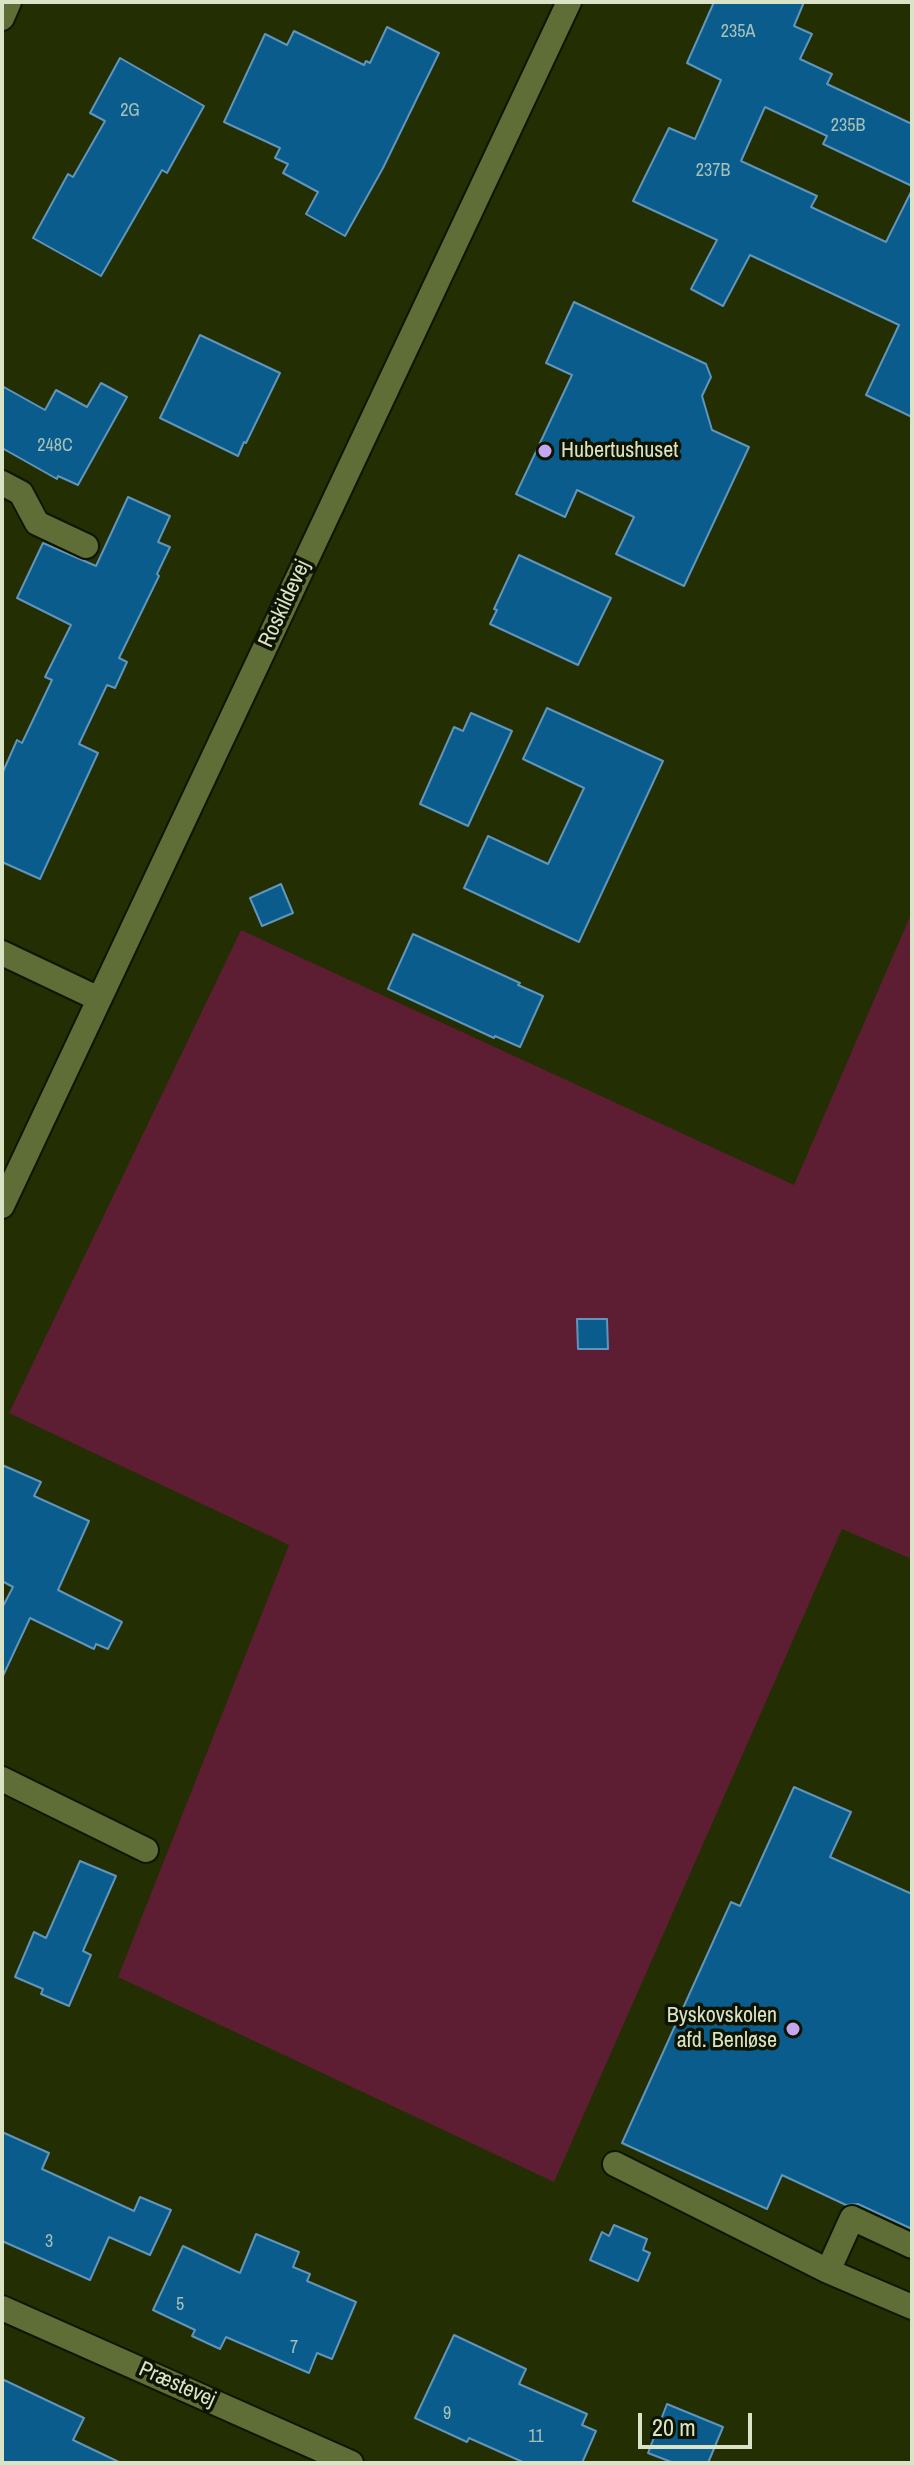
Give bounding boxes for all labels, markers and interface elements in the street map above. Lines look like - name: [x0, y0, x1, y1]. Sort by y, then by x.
- house number: 235A: [721, 21, 755, 43]
- house number: 2G: [120, 100, 140, 122]
- house number: 235B: [831, 115, 865, 137]
- house number: 237B: [696, 160, 730, 182]
- house number: 248C: [37, 435, 73, 457]
- place label: Hubertushuset: [561, 438, 678, 464]
- marker: Hubertushuset: [536, 442, 554, 460]
- street label: Roskildevej: [253, 556, 317, 652]
- place label: Byskovskolen afd. Benløse: [667, 2003, 777, 2054]
- marker: Byskovskolen afd. Benløse: [784, 2020, 802, 2038]
- house number: 3: [45, 2231, 53, 2253]
- house number: 5: [176, 2294, 184, 2316]
- house number: 7: [290, 2337, 298, 2359]
- street label: Præstevej: [135, 2356, 219, 2414]
- scale bar: [642, 2397, 756, 2447]
- house number: 9: [443, 2403, 451, 2425]
- text: 20 m: [652, 2411, 696, 2443]
- house number: 11: [528, 2426, 544, 2448]

